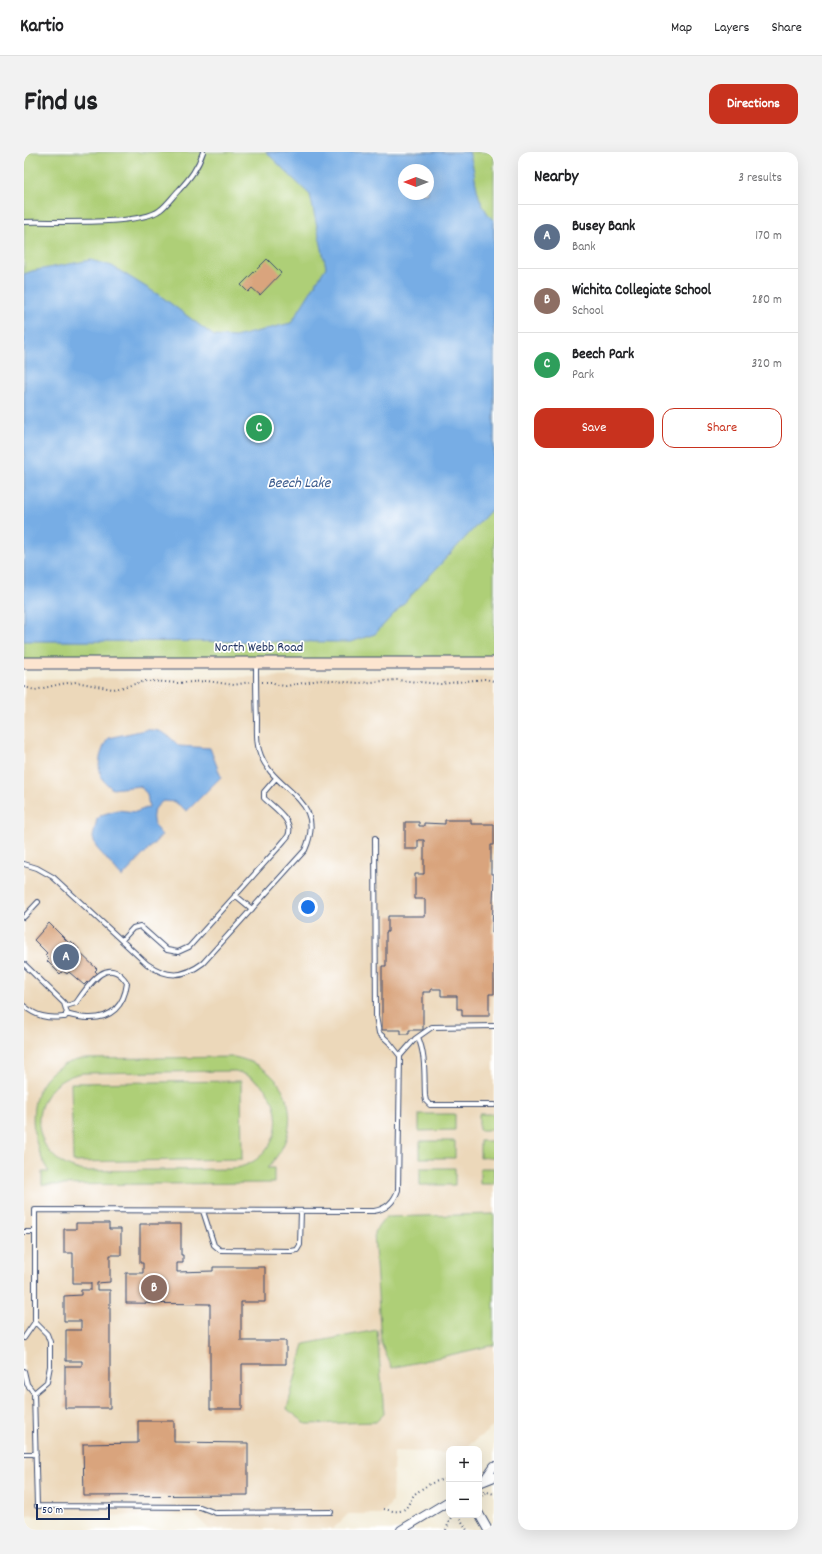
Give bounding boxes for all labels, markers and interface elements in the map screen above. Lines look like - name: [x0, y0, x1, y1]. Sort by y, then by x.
- text: Kartio: [20, 14, 64, 41]
- text: Map: [671, 18, 692, 38]
- text: Layers: [714, 18, 749, 38]
- text: Share: [771, 18, 802, 38]
- text: Find us: [24, 84, 98, 124]
- button: Directions: [709, 84, 798, 124]
- north arrow: [398, 164, 434, 200]
- text: Nearby: [534, 166, 578, 190]
- text: 3 results: [738, 169, 782, 188]
- text: Busey Bank: [572, 216, 635, 238]
- text: A: [543, 227, 551, 246]
- text: 170 m: [755, 227, 782, 246]
- text: Bank: [572, 238, 596, 257]
- text: Wichita Collegiate School: [572, 280, 711, 302]
- text: B: [544, 291, 550, 310]
- text: 280 m: [752, 291, 782, 310]
- text: School: [572, 302, 604, 321]
- text: Beech Park: [572, 344, 634, 366]
- text: C: [544, 355, 550, 374]
- text: 320 m: [752, 355, 782, 374]
- text: Park: [572, 366, 594, 385]
- button: Save: [534, 408, 654, 448]
- button: Share: [662, 408, 782, 448]
- pin: C: [246, 413, 272, 443]
- water label: Beech Lake: [268, 473, 332, 495]
- street label: North Webb Road: [215, 638, 303, 658]
- your location: [298, 897, 318, 917]
- pin: A: [53, 942, 79, 972]
- pin: B: [141, 1273, 167, 1303]
- map controls: [446, 1446, 482, 1518]
- button: +: [446, 1446, 482, 1482]
- button: −: [446, 1482, 482, 1518]
- scale bar: [36, 1502, 110, 1521]
- text: 50 m: [42, 1503, 63, 1519]

